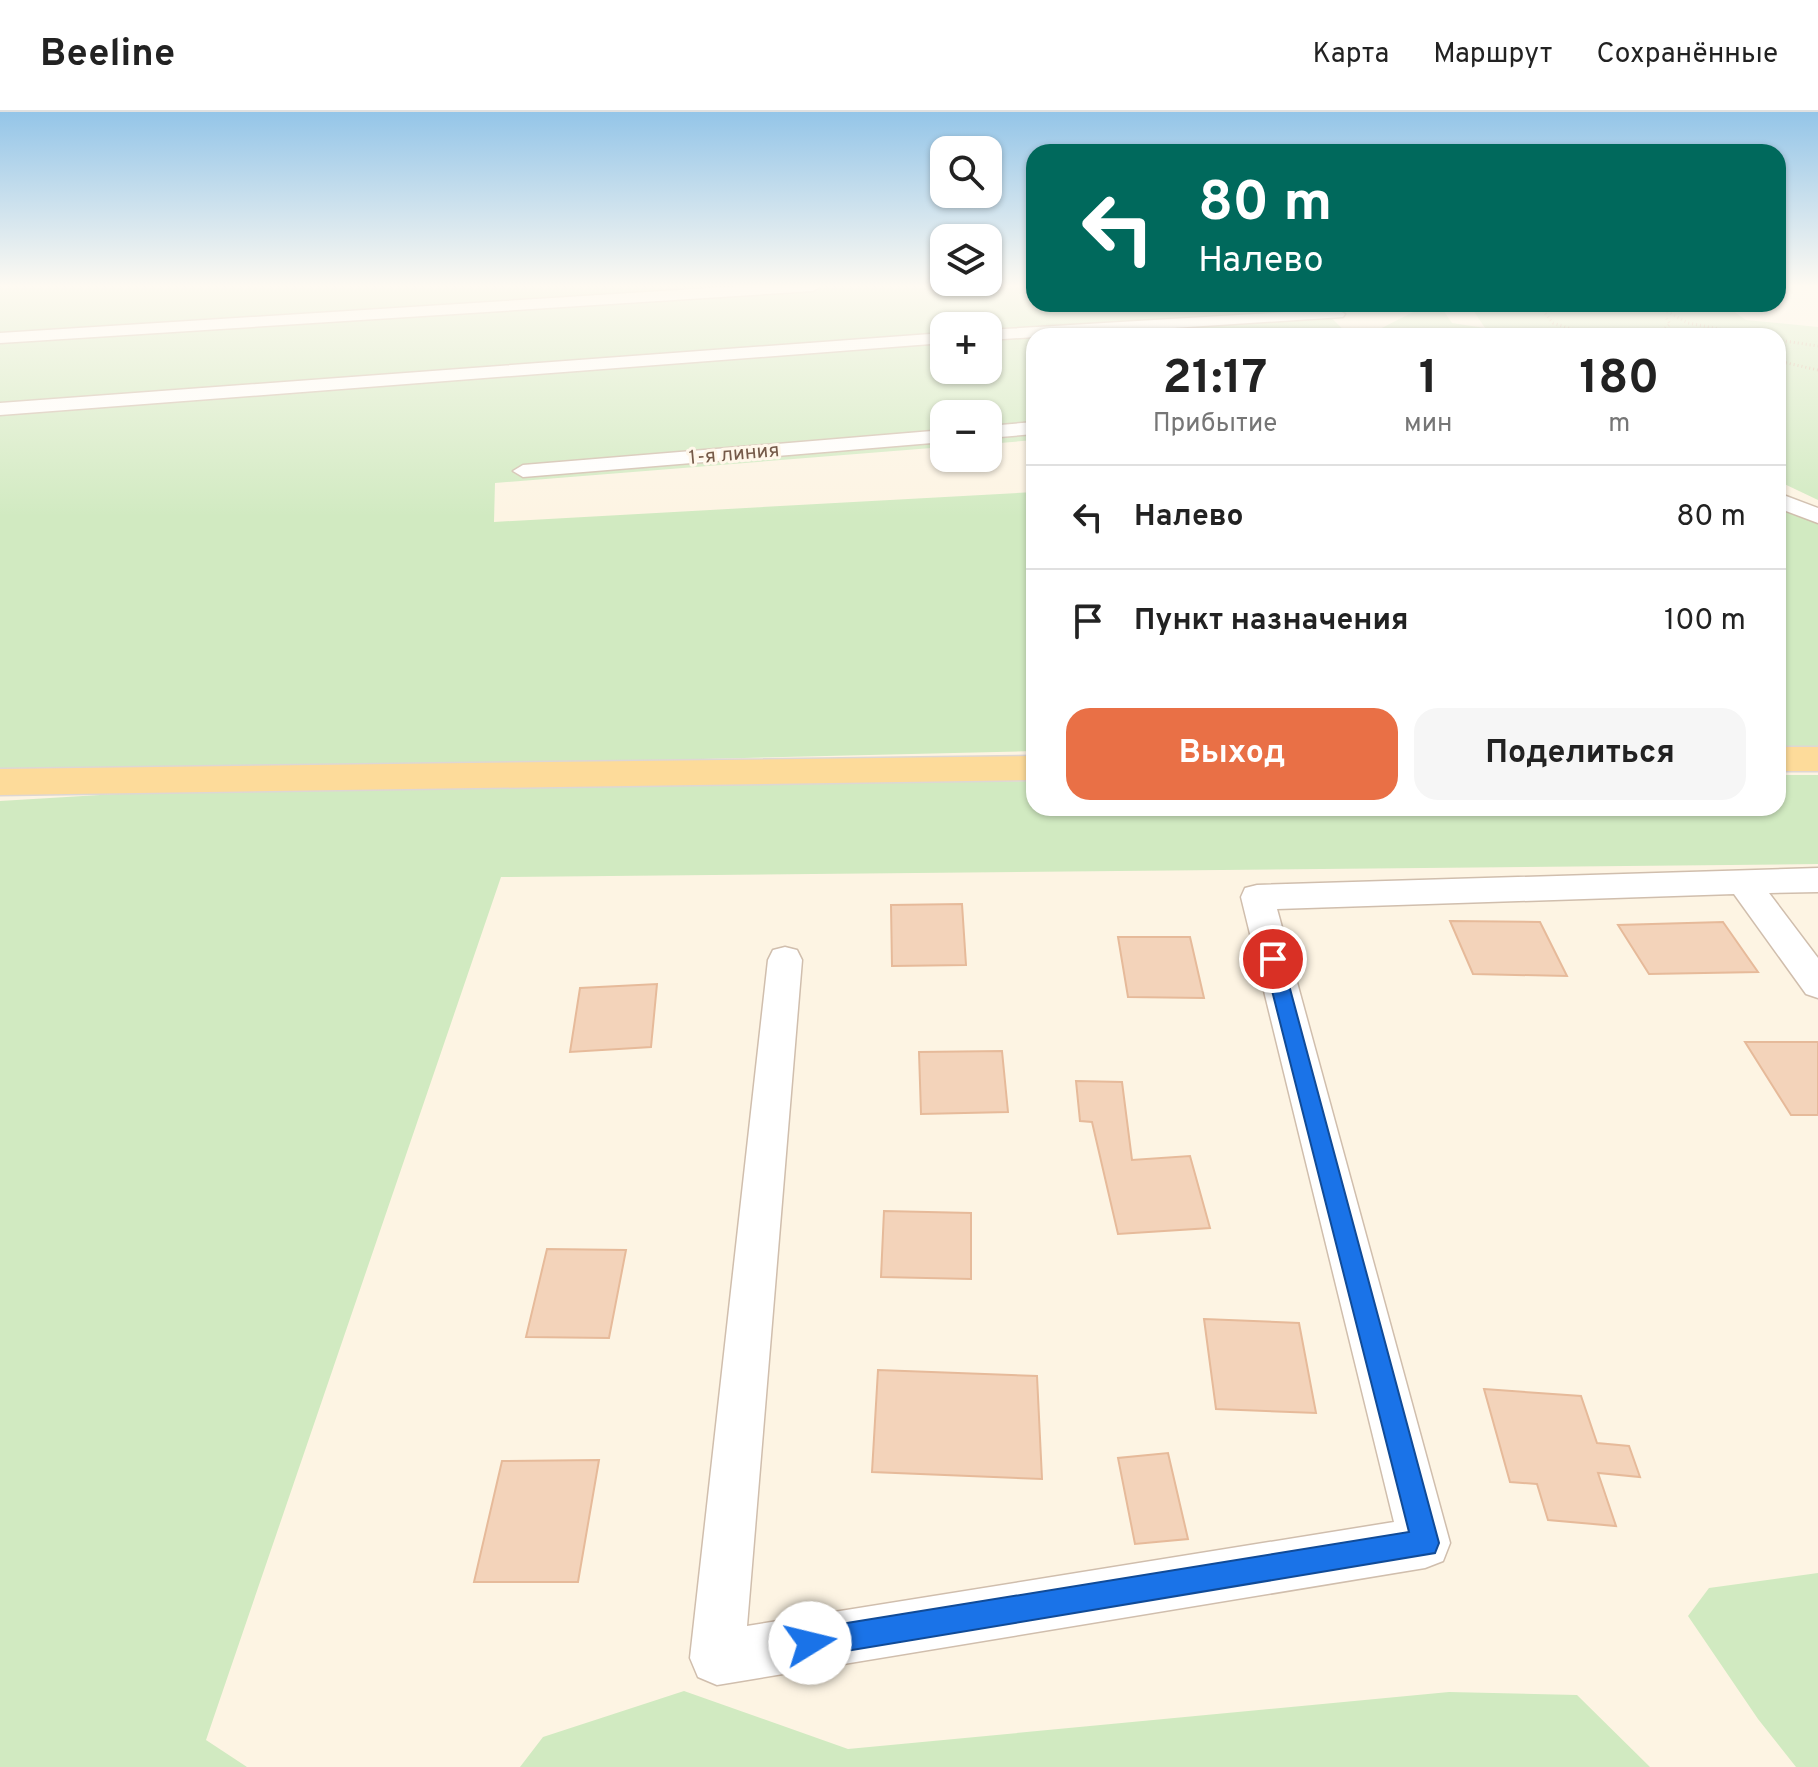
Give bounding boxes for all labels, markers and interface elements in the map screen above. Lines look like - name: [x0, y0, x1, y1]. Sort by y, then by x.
- text: Beeline: [40, 31, 175, 80]
- text: Карта: [1313, 37, 1389, 73]
- text: Маршрут: [1433, 37, 1552, 73]
- text: Сохранённые: [1596, 37, 1778, 73]
- map controls: [930, 136, 1002, 472]
- button: search: [930, 136, 1002, 208]
- text: 80 m: [1198, 170, 1332, 240]
- icon: left: [1066, 176, 1170, 280]
- button: layers: [930, 224, 1002, 296]
- text: Налево: [1198, 239, 1324, 285]
- button: +: [930, 312, 1002, 384]
- text: 21:17: [1162, 350, 1268, 410]
- text: 1: [1419, 350, 1438, 410]
- text: 180: [1579, 350, 1659, 410]
- button: −: [930, 400, 1002, 472]
- text: Прибытие: [1153, 408, 1277, 441]
- text: мин: [1404, 408, 1453, 441]
- text: m: [1608, 408, 1630, 441]
- street label: 1-я линия: [688, 438, 781, 472]
- icon: left: [1066, 495, 1110, 539]
- text: Налево: [1134, 499, 1243, 536]
- text: 80 m: [1676, 499, 1746, 536]
- icon: arrive: [1066, 599, 1110, 643]
- text: Пункт назначения: [1134, 603, 1408, 640]
- text: 100 m: [1664, 603, 1746, 640]
- button: Выход: [1066, 708, 1398, 800]
- button: Поделиться: [1414, 708, 1746, 800]
- pin: [1239, 925, 1307, 993]
- icon: arrive: [1251, 937, 1295, 981]
- position arrow: [768, 1601, 852, 1685]

